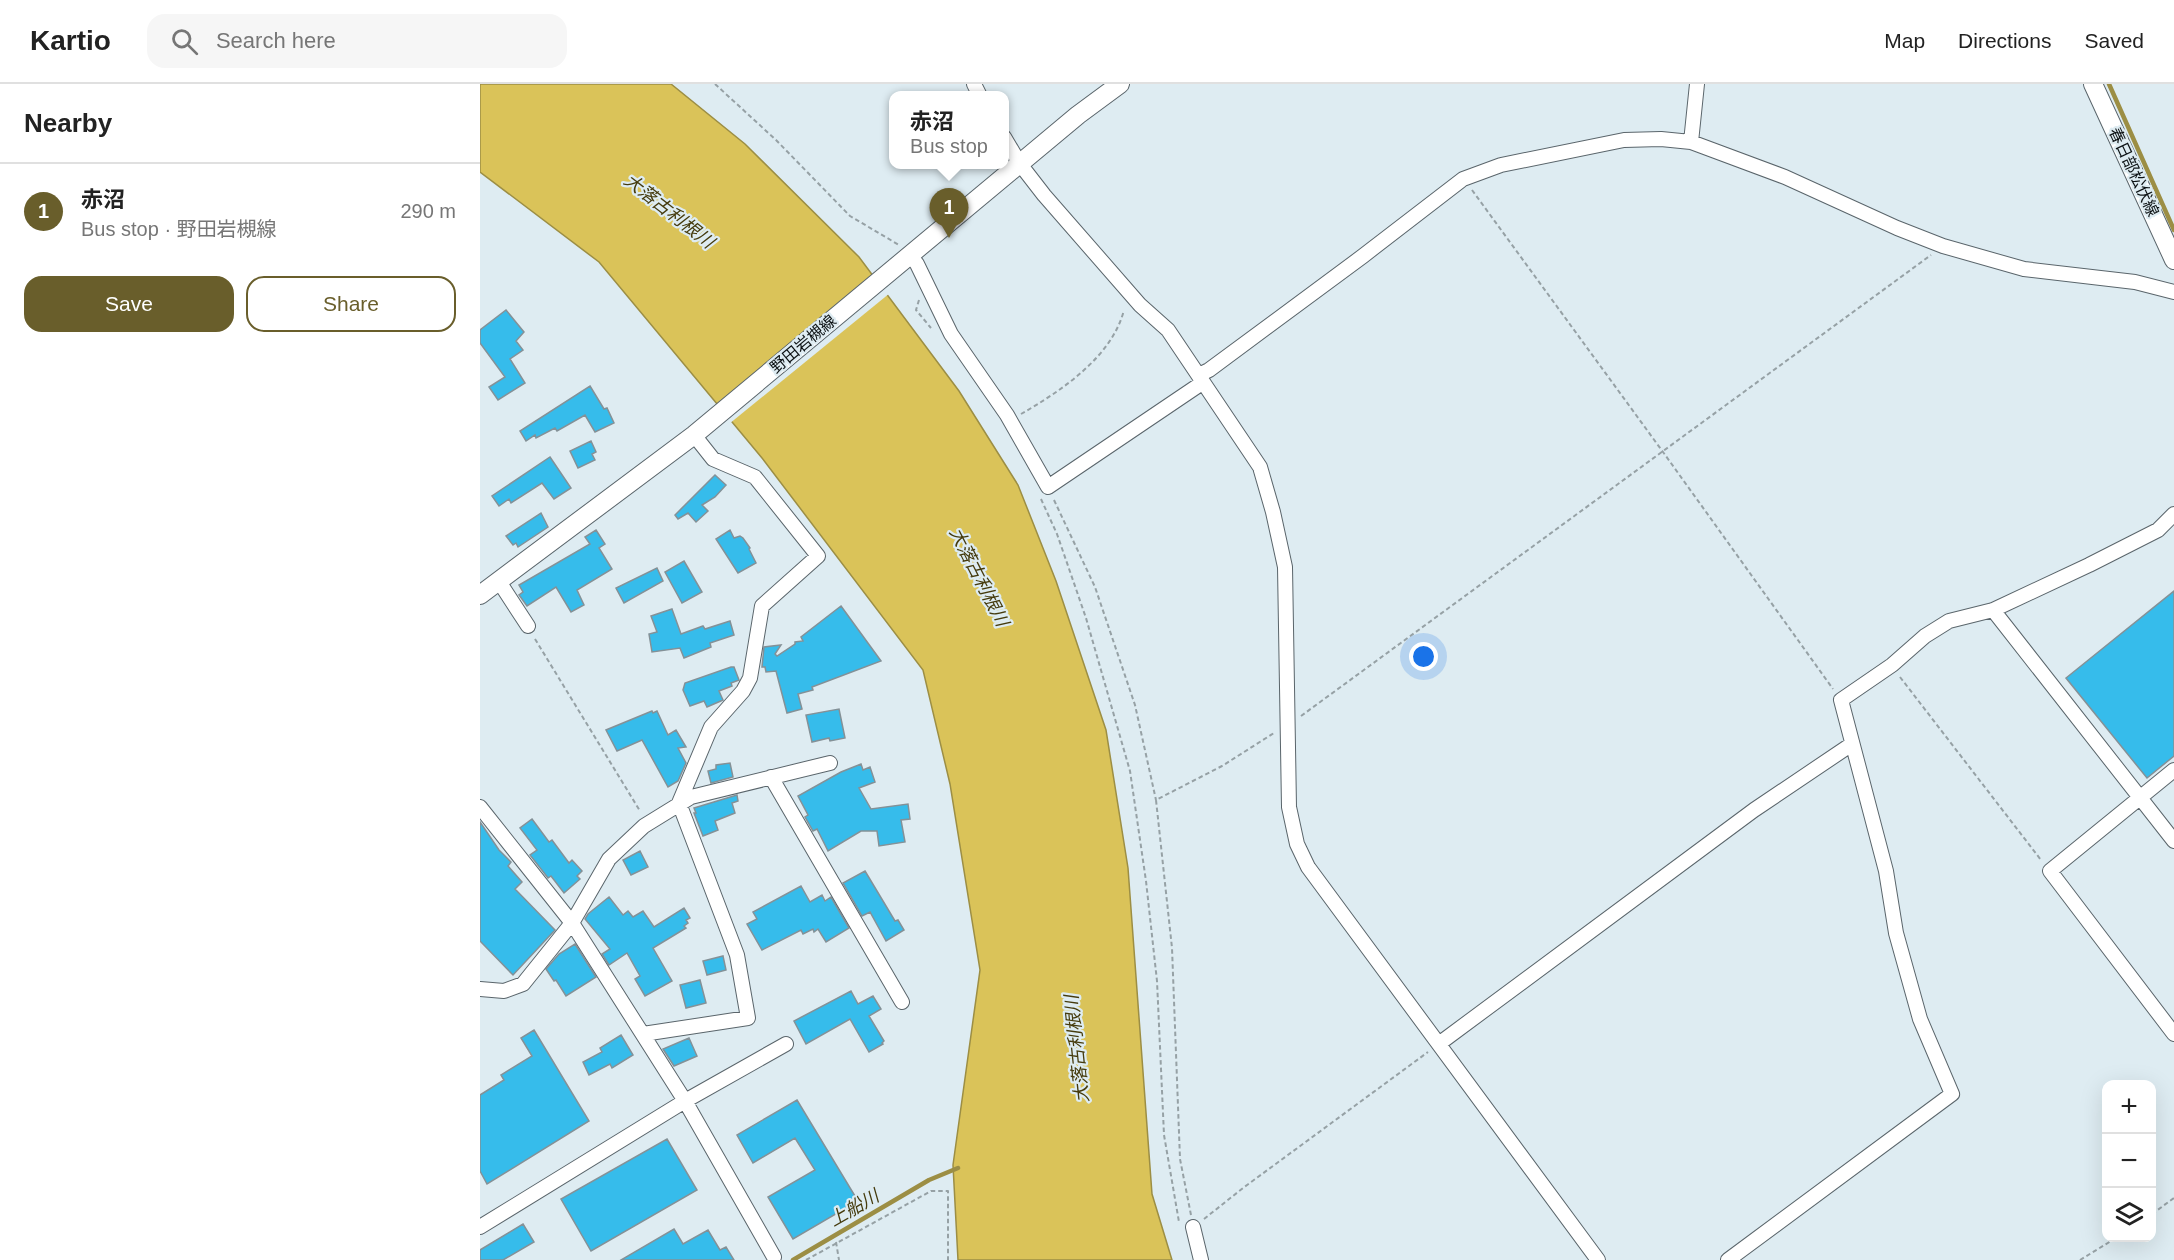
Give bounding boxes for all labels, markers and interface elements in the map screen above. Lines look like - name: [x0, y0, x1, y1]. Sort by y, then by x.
- search box: [147, 14, 567, 68]
- text: Kartio: [30, 25, 111, 56]
- icon: search: [168, 25, 201, 58]
- text: Search here: [216, 28, 336, 53]
- text: Map: [1884, 29, 1925, 52]
- text: Directions: [1958, 29, 2051, 52]
- text: Saved: [2084, 29, 2144, 52]
- popup: [889, 91, 1009, 169]
- text: Nearby: [24, 108, 112, 138]
- text: 赤沼: [910, 109, 954, 134]
- street label: 春日部松伏線: [2106, 125, 2162, 219]
- text: Bus stop: [910, 135, 988, 157]
- water label: 大落古利根川: [620, 170, 719, 253]
- text: 赤沼: [81, 187, 125, 212]
- pin: 1: [930, 188, 968, 238]
- text: 1: [38, 200, 49, 222]
- text: 290 m: [400, 200, 456, 222]
- text: Bus stop · 野田岩槻線: [81, 218, 277, 240]
- button: Save: [24, 276, 234, 332]
- button: Share: [246, 276, 456, 332]
- street label: 野田岩槻線: [767, 312, 839, 376]
- water label: 大落古利根川: [946, 524, 1013, 631]
- your location: [1409, 642, 1438, 671]
- water label: 大落古利根川: [1061, 992, 1093, 1104]
- map controls: [2102, 1080, 2156, 1242]
- button: +: [2102, 1080, 2156, 1134]
- button: −: [2102, 1134, 2156, 1188]
- water label: 上船川: [826, 1185, 884, 1230]
- button: layers: [2102, 1188, 2156, 1242]

